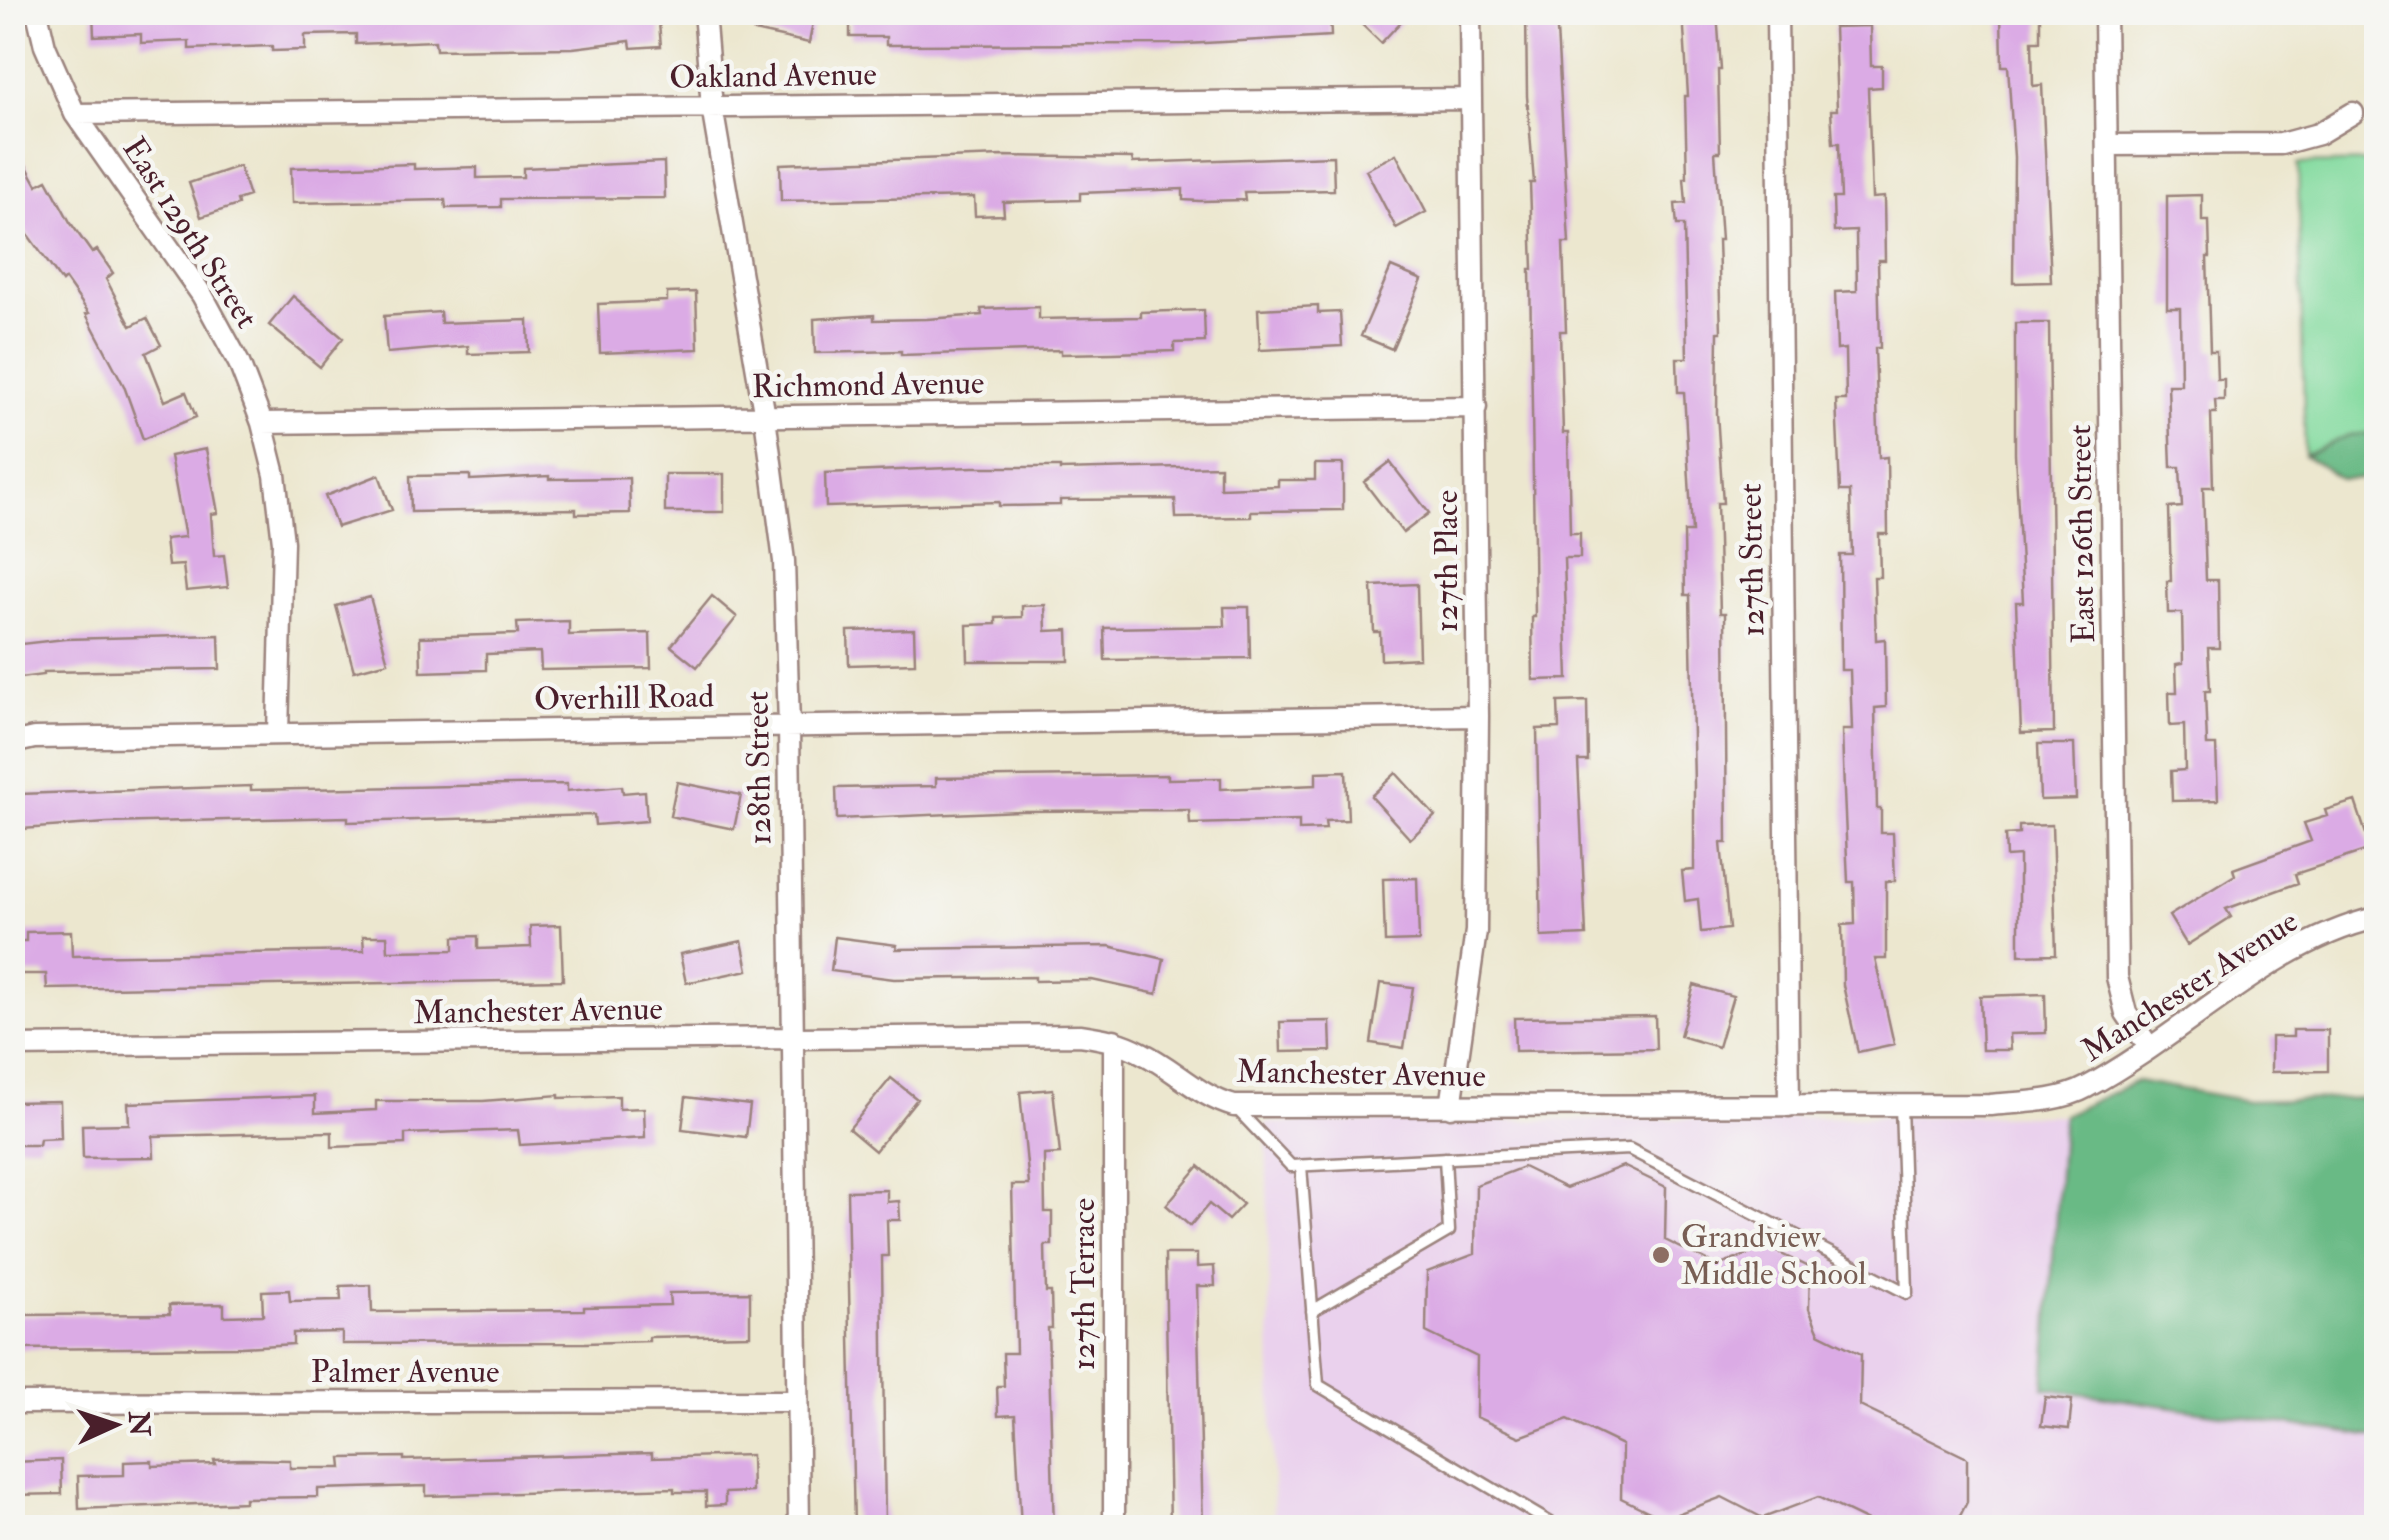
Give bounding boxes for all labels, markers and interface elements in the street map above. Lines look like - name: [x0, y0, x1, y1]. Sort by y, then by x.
- street label: Oakland Avenue: [669, 54, 877, 98]
- street label: East 129th Street: [113, 130, 267, 336]
- street label: Richmond Avenue: [751, 363, 985, 407]
- street label: East 126th Street: [2060, 424, 2104, 644]
- street label: 127th Street: [1731, 483, 1773, 637]
- street label: 127th Place: [1427, 490, 1467, 632]
- street label: Overhill Road: [534, 676, 715, 720]
- street label: 128th Street: [738, 691, 780, 845]
- street label: Manchester Avenue: [2075, 901, 2305, 1071]
- street label: Manchester Avenue: [413, 989, 663, 1033]
- street label: Manchester Avenue: [1236, 1052, 1486, 1096]
- street label: 127th Terrace: [1064, 1198, 1104, 1370]
- place label: Grandview Middle School: [1681, 1217, 1866, 1294]
- marker: Grandview Middle School: [1650, 1244, 1672, 1266]
- street label: Palmer Avenue: [311, 1352, 499, 1392]
- north arrow: [65, 1375, 165, 1475]
- text: N: [120, 1409, 157, 1438]

